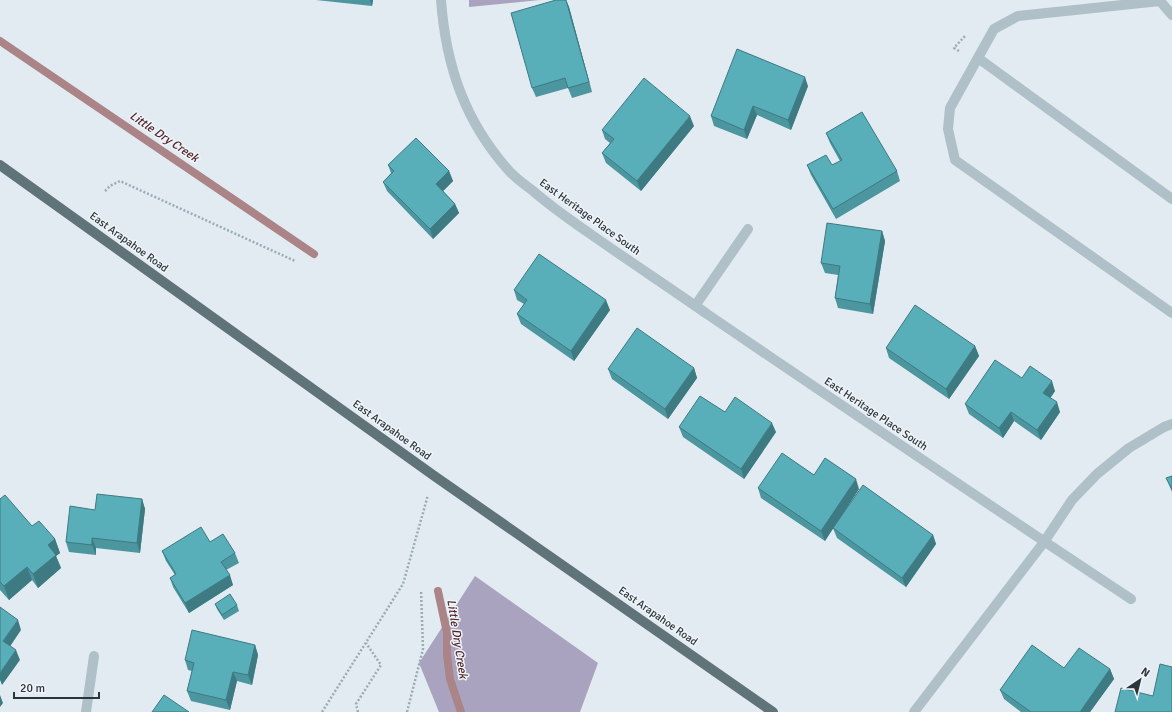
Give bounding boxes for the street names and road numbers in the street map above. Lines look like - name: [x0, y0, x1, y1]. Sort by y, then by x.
- street label: East Heritage Place South: [537, 176, 643, 258]
- street label: East Arapahoe Road: [87, 209, 171, 275]
- street label: East Heritage Place South: [822, 375, 930, 453]
- street label: East Arapahoe Road: [350, 397, 434, 463]
- street label: East Arapahoe Road: [616, 584, 700, 648]

